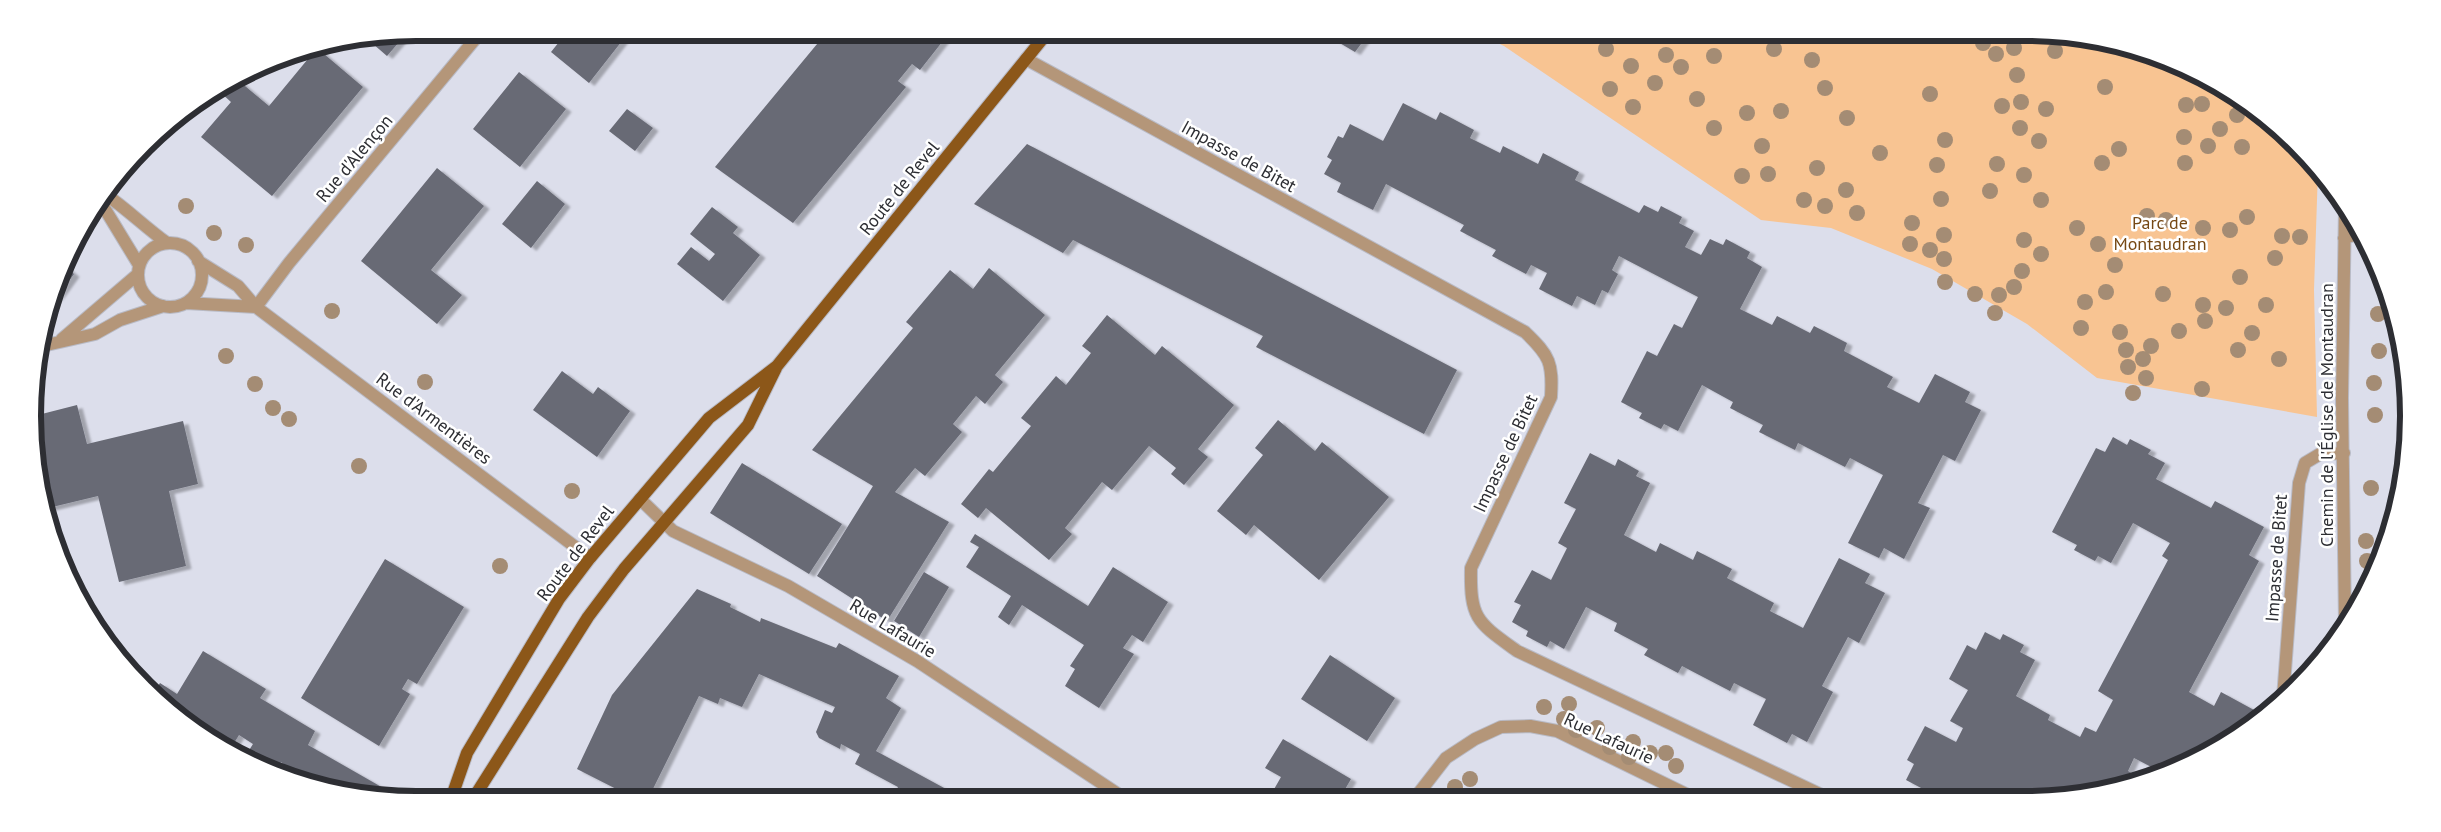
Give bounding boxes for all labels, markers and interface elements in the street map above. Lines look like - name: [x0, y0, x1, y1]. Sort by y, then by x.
- street label: Rue d'Alençon: [311, 109, 397, 207]
- street label: Impasse de Bitet: [1178, 115, 1300, 197]
- street label: Route de Revel: [854, 136, 944, 240]
- park label: Parc de Montaudran: [2113, 211, 2207, 255]
- street label: Chemin de l'Église de Montaudran: [2315, 283, 2338, 547]
- street label: Rue d'Armentières: [372, 367, 496, 469]
- street label: Impasse de Bitet: [1468, 390, 1542, 516]
- street label: Impasse de Bitet: [2260, 493, 2292, 623]
- street label: Route de Revel: [531, 500, 619, 606]
- street label: Rue Lafaurie: [846, 593, 940, 663]
- street label: Rue Lafaurie: [1560, 707, 1658, 769]

